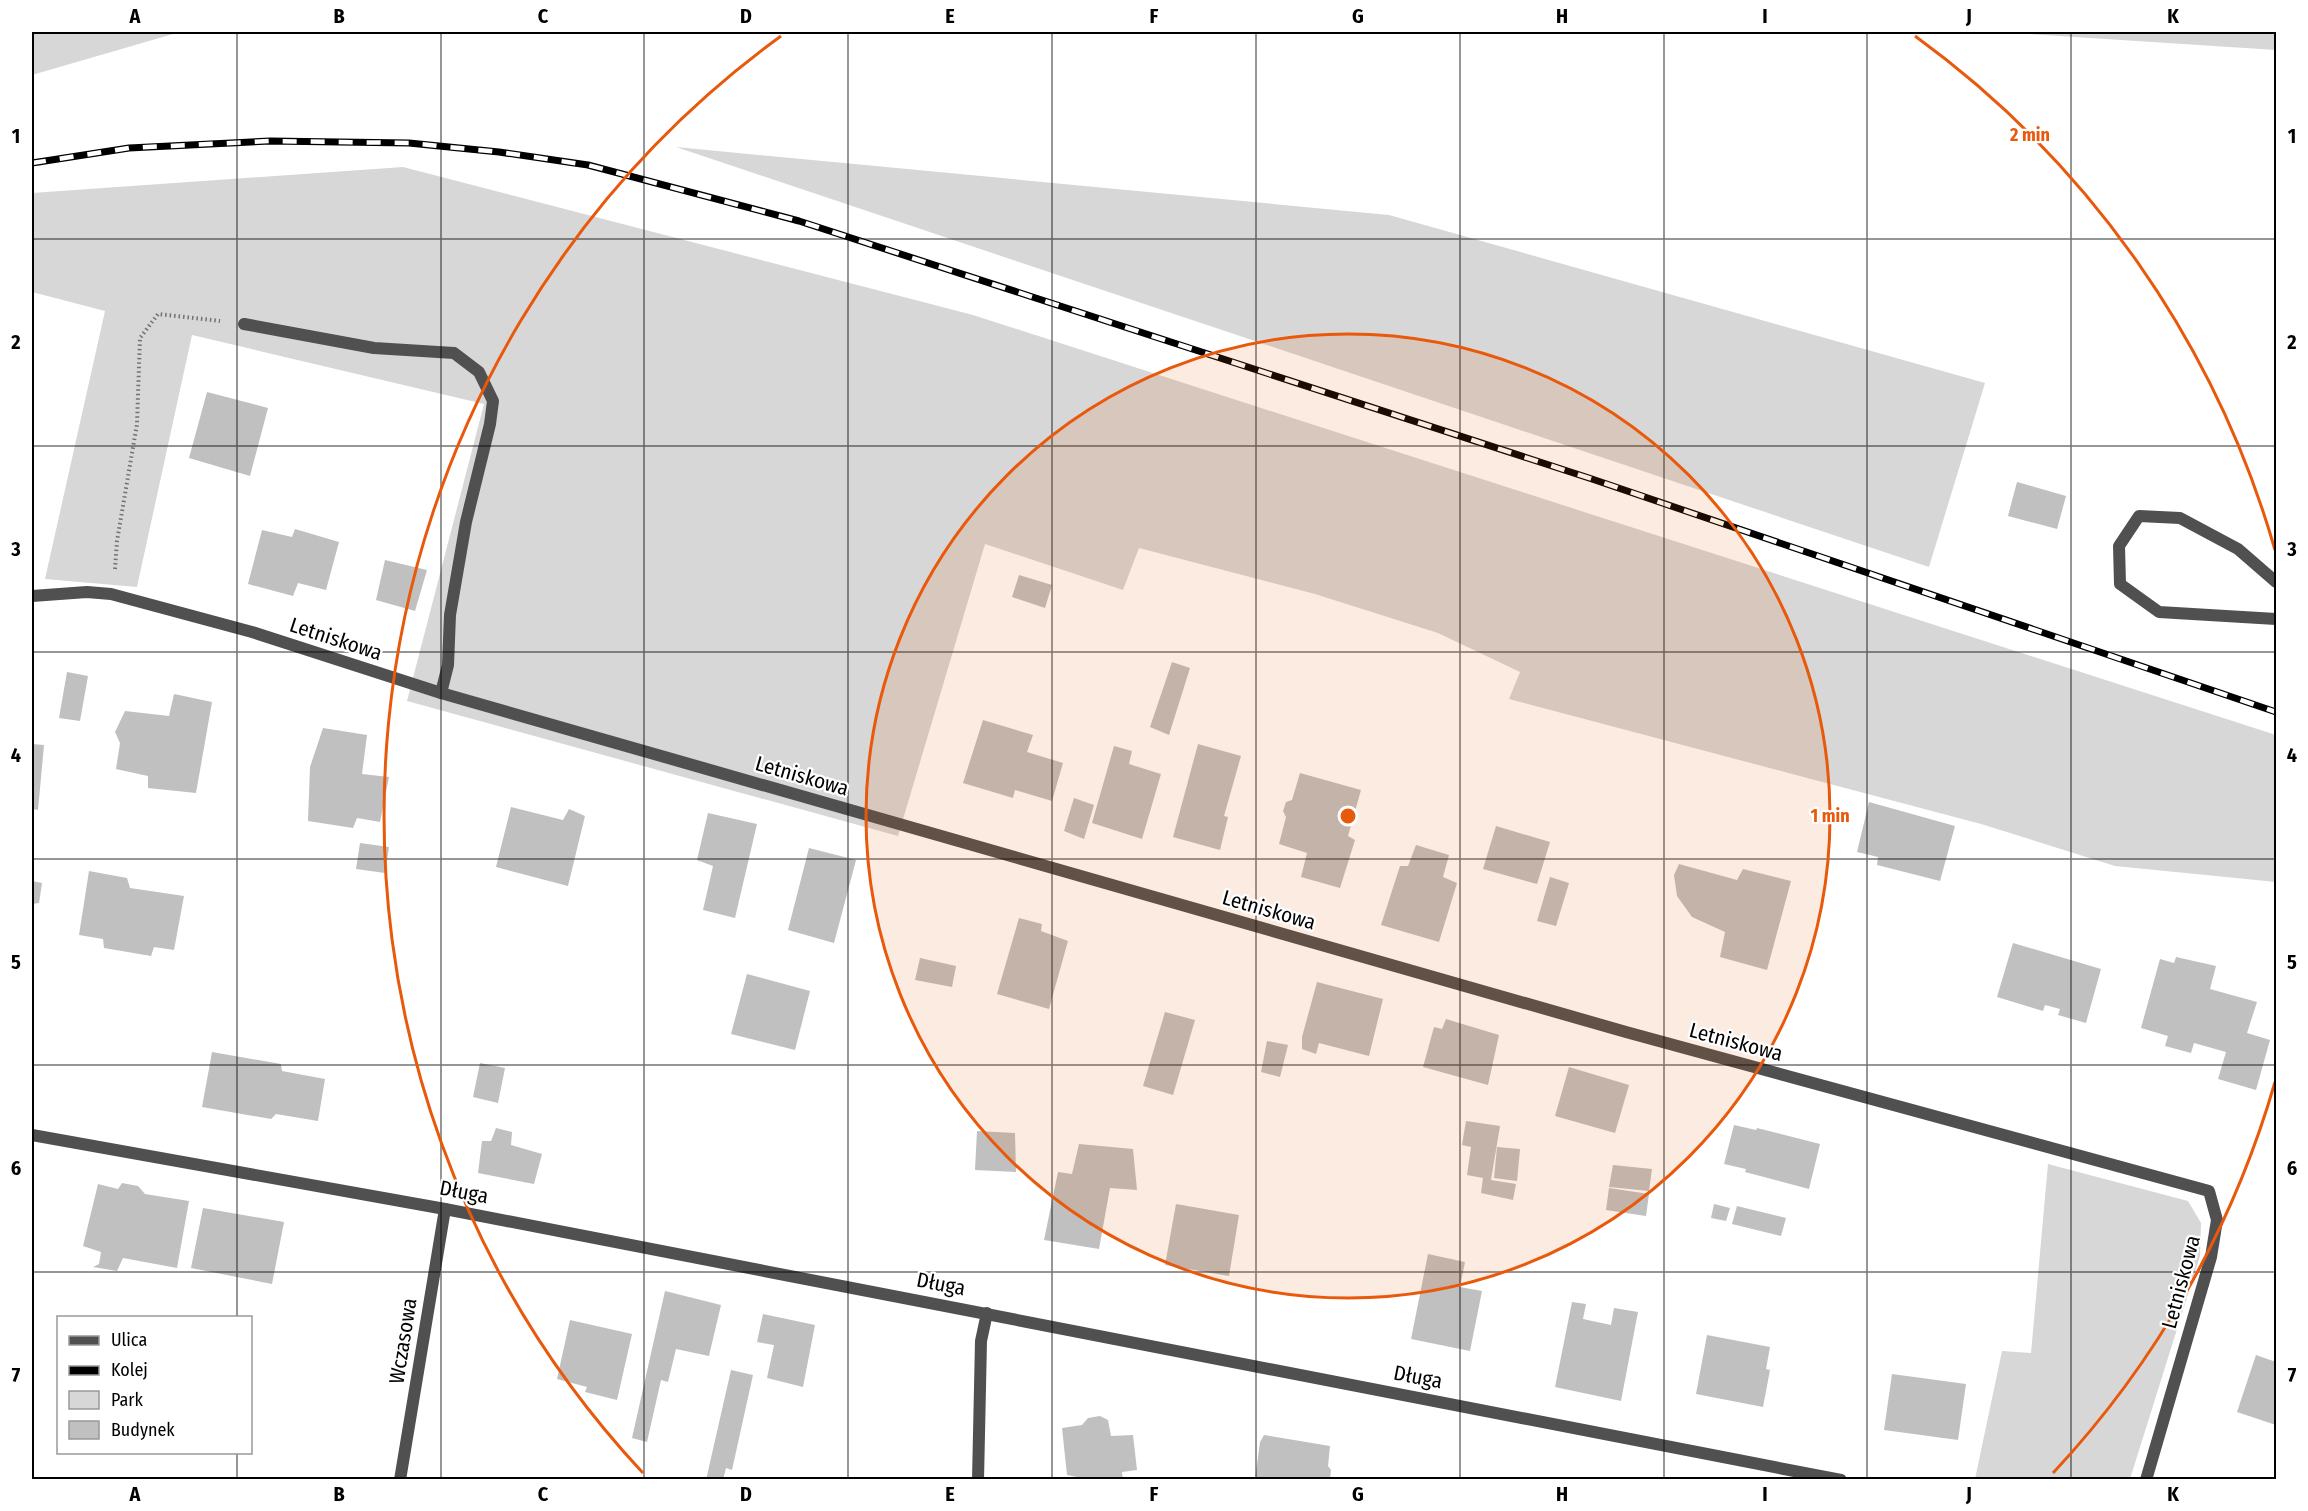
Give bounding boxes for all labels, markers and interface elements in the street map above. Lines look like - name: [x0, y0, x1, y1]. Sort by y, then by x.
- text: A: [129, 4, 142, 28]
- text: B: [333, 4, 345, 28]
- text: C: [538, 4, 549, 28]
- text: D: [740, 4, 752, 28]
- text: E: [945, 4, 955, 28]
- text: F: [1150, 4, 1159, 28]
- text: G: [1352, 4, 1364, 28]
- text: H: [1556, 4, 1568, 28]
- text: I: [1762, 4, 1768, 28]
- text: J: [1965, 4, 1972, 28]
- text: K: [2167, 4, 2179, 28]
- text: 1: [12, 124, 20, 148]
- text: 2 min: [2009, 124, 2050, 146]
- text: 1: [2288, 124, 2296, 148]
- text: 2: [10, 330, 21, 354]
- text: 2: [2286, 330, 2297, 354]
- text: 3: [10, 537, 21, 561]
- text: 3: [2286, 537, 2297, 561]
- street label: Letniskowa: [286, 612, 386, 666]
- text: 4: [11, 743, 21, 767]
- text: 4: [2287, 743, 2297, 767]
- street label: Letniskowa: [752, 750, 852, 802]
- text: 1 min: [1810, 805, 1850, 827]
- centre of rings: [1338, 806, 1358, 826]
- street label: Letniskowa: [1219, 884, 1319, 936]
- text: 5: [11, 950, 21, 974]
- text: 5: [2287, 950, 2297, 974]
- street label: Letniskowa: [1686, 1017, 1786, 1067]
- text: 6: [11, 1156, 21, 1180]
- text: 6: [2287, 1156, 2297, 1180]
- street label: Długa: [437, 1175, 491, 1209]
- street label: Letniskowa: [2156, 1232, 2206, 1332]
- street label: Długa: [914, 1267, 968, 1301]
- street label: Wczasowa: [383, 1296, 423, 1386]
- legend: [57, 1316, 252, 1454]
- text: Ulica: [111, 1329, 147, 1351]
- text: Kolej: [111, 1359, 148, 1381]
- street label: Długa: [1391, 1360, 1445, 1394]
- text: 7: [12, 1363, 21, 1387]
- text: 7: [2288, 1363, 2297, 1387]
- text: Park: [111, 1389, 144, 1411]
- text: Budynek: [111, 1419, 175, 1441]
- text: A: [129, 1482, 142, 1506]
- text: B: [333, 1482, 345, 1506]
- text: C: [538, 1482, 549, 1506]
- text: D: [740, 1482, 752, 1506]
- text: E: [945, 1482, 955, 1506]
- text: F: [1150, 1482, 1159, 1506]
- text: G: [1352, 1482, 1364, 1506]
- text: H: [1556, 1482, 1568, 1506]
- text: I: [1762, 1482, 1768, 1506]
- text: J: [1965, 1482, 1972, 1506]
- text: K: [2167, 1482, 2179, 1506]

